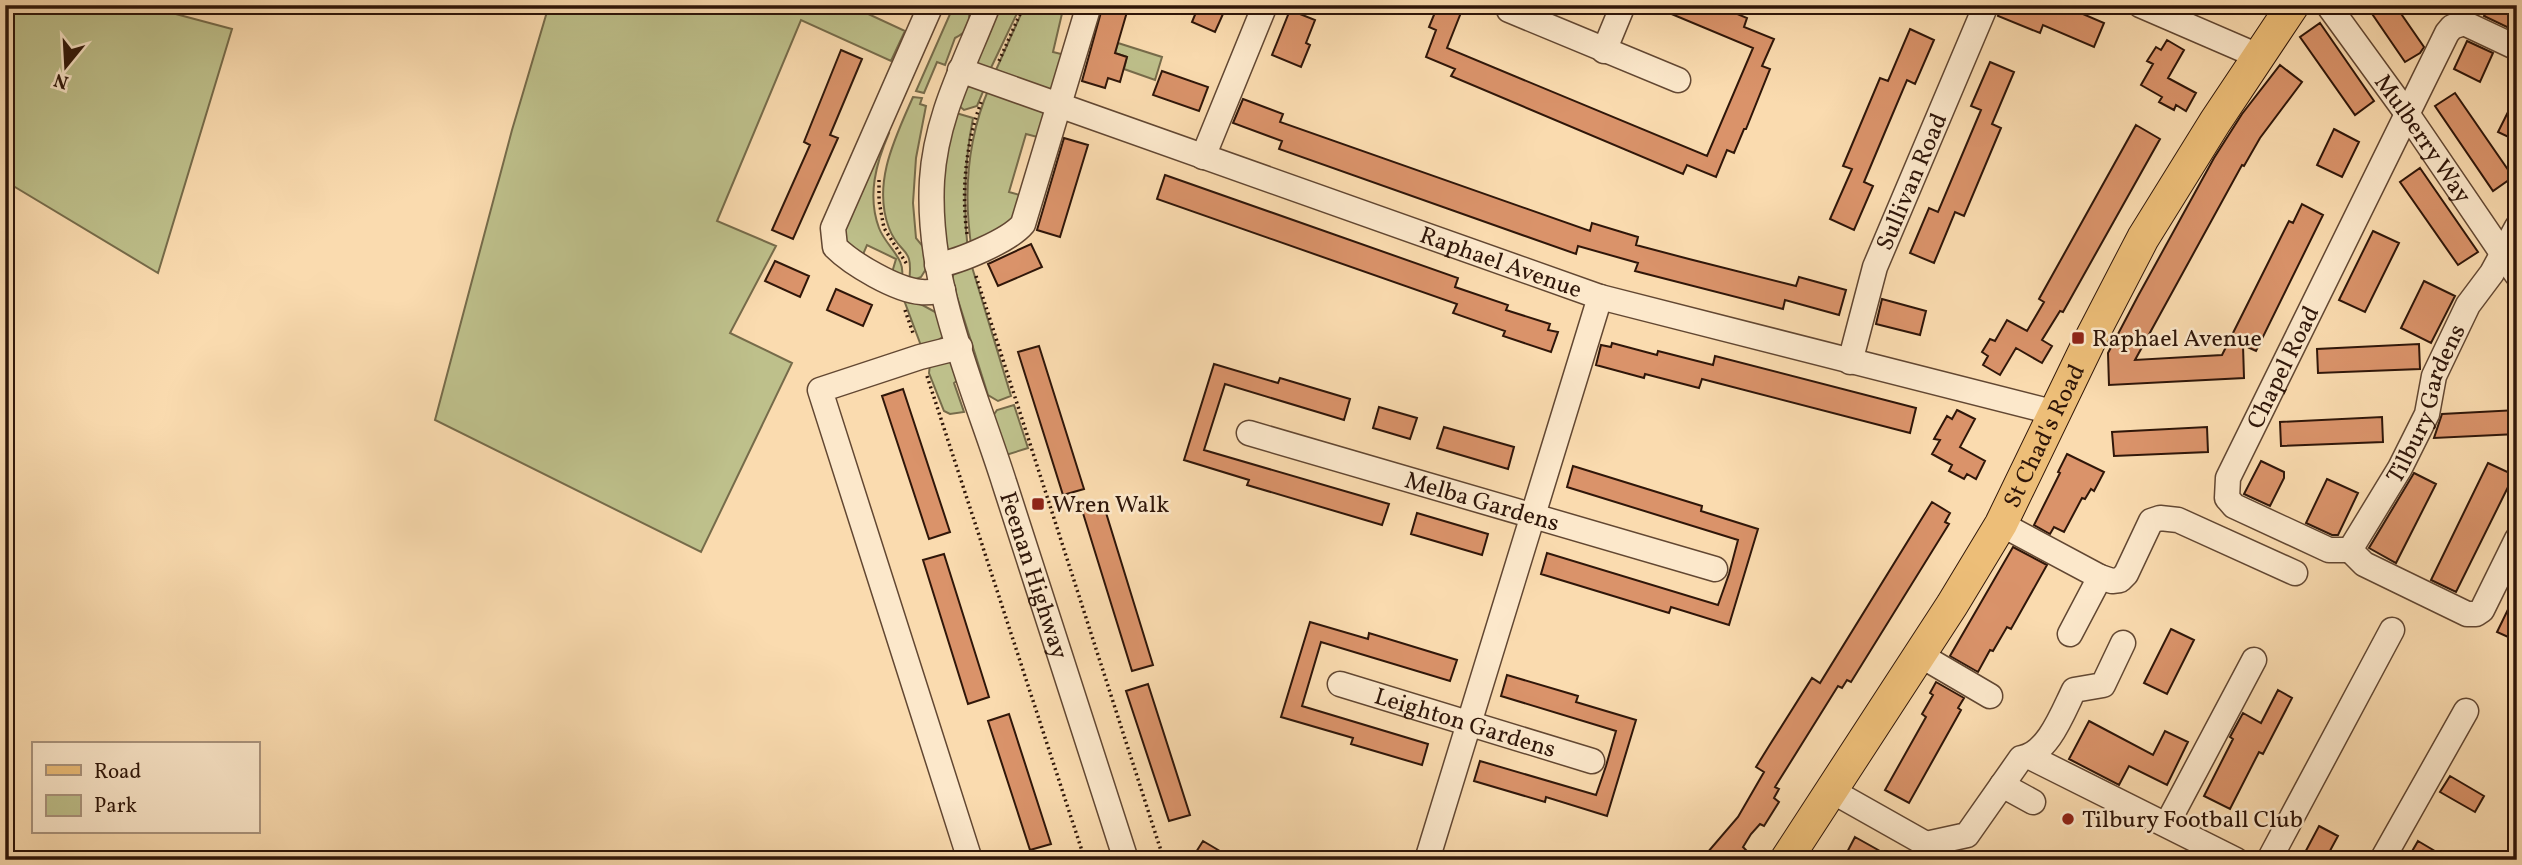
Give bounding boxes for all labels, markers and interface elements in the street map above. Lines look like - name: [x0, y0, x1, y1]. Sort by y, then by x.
- north arrow: [32, 32, 102, 102]
- text: N: [51, 66, 72, 95]
- street label: Mulberry Way: [2365, 68, 2478, 211]
- street label: Sullivan Road: [1869, 108, 1957, 256]
- street label: Raphael Avenue: [1414, 219, 1586, 308]
- street label: Chapel Road: [2240, 301, 2329, 435]
- street label: Tilbury Gardens: [2379, 319, 2475, 491]
- place label: Raphael Avenue: [2092, 323, 2262, 357]
- marker: Raphael Avenue: [2070, 330, 2086, 346]
- street label: St Chad's Road: [1996, 359, 2095, 514]
- street label: Melba Gardens: [1400, 464, 1563, 542]
- street label: Feenan Highway: [989, 488, 1075, 664]
- place label: Wren Walk: [1052, 489, 1169, 523]
- marker: Wren Walk: [1030, 496, 1046, 512]
- street label: Leighton Gardens: [1370, 680, 1560, 768]
- legend: [32, 742, 259, 834]
- text: Road: [94, 758, 141, 787]
- text: Park: [94, 792, 137, 821]
- place label: Tilbury Football Club: [2082, 804, 2303, 838]
- marker: Tilbury Football Club: [2060, 811, 2076, 827]

